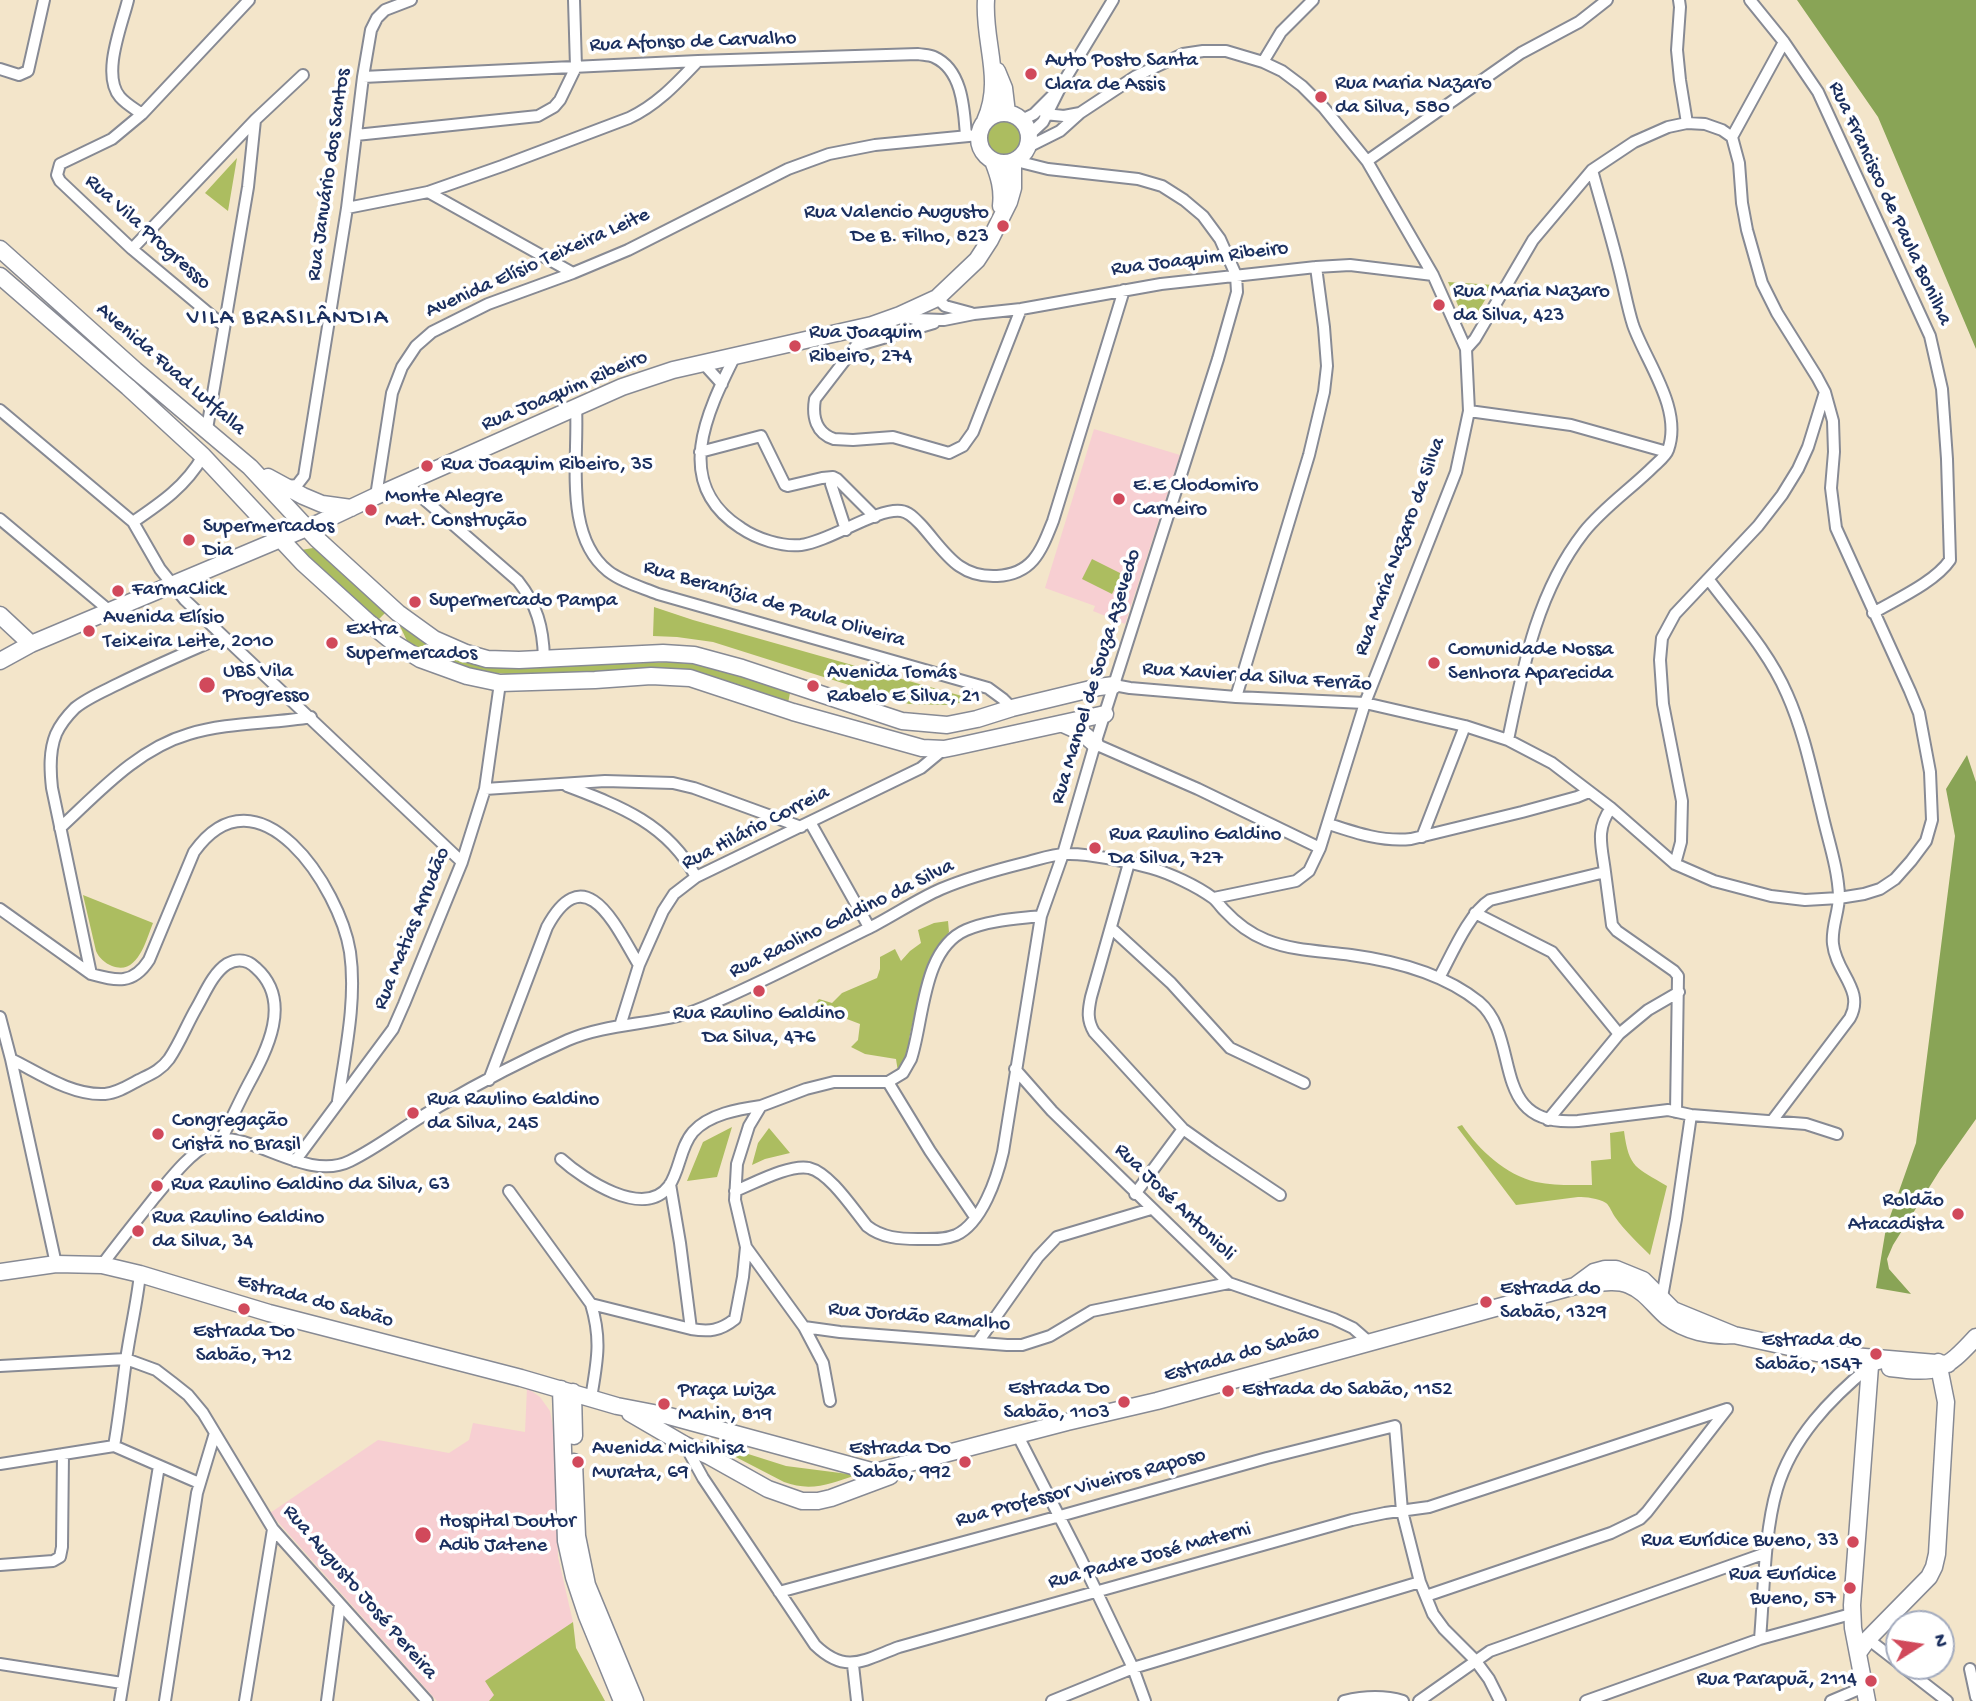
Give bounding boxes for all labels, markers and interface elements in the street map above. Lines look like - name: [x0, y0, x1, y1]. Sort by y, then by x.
- street label: Rua Afonso de Carvalho: [589, 27, 797, 59]
- place label: Auto Posto Santa Clara de Assis: [1045, 49, 1198, 99]
- marker: Auto Posto Santa Clara de Assis: [1023, 66, 1039, 82]
- street label: Rua Januário dos Santos: [303, 67, 357, 283]
- place label: Rua Maria Nazaro da Silva, 580: [1335, 72, 1492, 122]
- street label: Rua Francisco de Paula Bonilha: [1821, 78, 1957, 330]
- marker: Rua Maria Nazaro da Silva, 580: [1313, 89, 1329, 105]
- street label: Rua Vila Progresso: [79, 170, 215, 296]
- place label: Rua Valencio Augusto De B. Filho, 823: [804, 201, 989, 251]
- street label: Avenida Elísio Teixeira Leite: [422, 203, 654, 325]
- marker: Rua Valencio Augusto De B. Filho, 823: [995, 218, 1011, 234]
- street label: Rua Joaquim Ribeiro: [1110, 237, 1290, 283]
- place label: Rua Maria Nazaro da Silva, 423: [1453, 280, 1610, 330]
- marker: Rua Maria Nazaro da Silva, 423: [1431, 297, 1447, 313]
- street label: Avenida Fuad Lutfalla: [90, 298, 250, 442]
- district label: VILA BRASILÂNDIA: [189, 305, 387, 333]
- place label: Rua Joaquim Ribeiro, 274: [809, 321, 922, 371]
- marker: Rua Joaquim Ribeiro, 274: [787, 338, 803, 354]
- street label: Rua Joaquim Ribeiro: [478, 346, 652, 438]
- street label: Rua Maria Nazaro da Silva: [1350, 434, 1452, 660]
- place label: Rua Joaquim Ribeiro, 35: [441, 453, 653, 479]
- marker: Rua Joaquim Ribeiro, 35: [419, 458, 435, 474]
- place label: E.E Clodomiro Carneiro: [1133, 474, 1259, 524]
- place label: Monte Alegre Mat. Construção: [385, 485, 527, 535]
- marker: E.E Clodomiro Carneiro: [1111, 491, 1127, 507]
- marker: Monte Alegre Mat. Construção: [363, 502, 379, 518]
- place label: Supermercados Dia: [203, 515, 334, 565]
- marker: Supermercados Dia: [181, 532, 197, 548]
- street label: Rua Manoel de Souza Azevedo: [1046, 546, 1148, 808]
- street label: Rua Beranízia de Paula Oliveira: [640, 556, 908, 654]
- place label: FarmaClick: [132, 578, 225, 604]
- marker: FarmaClick: [110, 583, 126, 599]
- place label: Supermercado Pampa: [429, 589, 618, 615]
- marker: Supermercado Pampa: [407, 594, 423, 610]
- place label: Avenida Elísio Teixeira Leite, 2010: [103, 606, 274, 656]
- place label: Extra Supermercados: [346, 618, 477, 668]
- marker: Avenida Elísio Teixeira Leite, 2010: [81, 623, 97, 639]
- marker: Extra Supermercados: [324, 635, 340, 651]
- place label: Comunidade Nossa Senhora Aparecida: [1448, 638, 1613, 688]
- marker: Comunidade Nossa Senhora Aparecida: [1426, 655, 1442, 671]
- street label: Rua Xavier da Silva Ferrão: [1141, 657, 1373, 699]
- place label: UBS Vila Progresso: [223, 660, 310, 710]
- place label: Avenida Tomás Rabelo E Silva, 21: [827, 661, 980, 711]
- marker: UBS Vila Progresso: [197, 675, 217, 695]
- marker: Avenida Tomás Rabelo E Silva, 21: [805, 678, 821, 694]
- street label: Rua Hilário Correia: [678, 781, 834, 877]
- place label: Rua Raulino Galdino Da Silva, 727: [1109, 823, 1281, 873]
- marker: Rua Raulino Galdino Da Silva, 727: [1087, 840, 1103, 856]
- street label: Rua Matias Arrudão: [369, 844, 457, 1014]
- street label: Rua Raolino Galdino da Silva: [725, 855, 959, 985]
- marker: Rua Raulino Galdino Da Silva, 476: [751, 983, 767, 999]
- place label: Rua Raulino Galdino Da Silva, 476: [673, 1002, 845, 1052]
- place label: Rua Raulino Galdino da Silva, 245: [427, 1088, 599, 1138]
- marker: Rua Raulino Galdino da Silva, 245: [405, 1105, 421, 1121]
- place label: Congregação Cristã no Brasil: [172, 1109, 301, 1159]
- marker: Congregação Cristã no Brasil: [150, 1126, 166, 1142]
- street label: Rua José Antonioli: [1108, 1139, 1240, 1267]
- place label: Rua Raulino Galdino da Silva, 63: [171, 1173, 450, 1199]
- marker: Rua Raulino Galdino da Silva, 63: [149, 1178, 165, 1194]
- place label: Roldão Atacadista: [1848, 1189, 1944, 1239]
- place label: Rua Raulino Galdino da Silva, 34: [152, 1206, 324, 1256]
- marker: Roldão Atacadista: [1950, 1206, 1966, 1222]
- marker: Rua Raulino Galdino da Silva, 34: [130, 1223, 146, 1239]
- street label: Estrada do Sabão: [234, 1269, 396, 1335]
- place label: Estrada do Sabão, 1329: [1500, 1277, 1607, 1327]
- marker: Estrada do Sabão, 1329: [1478, 1294, 1494, 1310]
- street label: Rua Jordão Ramalho: [827, 1297, 1011, 1339]
- marker: Estrada Do Sabão, 712: [236, 1301, 252, 1317]
- place label: Estrada Do Sabão, 712: [193, 1320, 295, 1370]
- street label: Estrada do Sabão: [1161, 1321, 1323, 1389]
- place label: Estrada do Sabão, 1547: [1755, 1329, 1862, 1379]
- marker: Estrada do Sabão, 1547: [1868, 1346, 1884, 1362]
- place label: Estrada Do Sabão, 1103: [1004, 1377, 1110, 1427]
- place label: Estrada do Sabão, 1152: [1242, 1378, 1453, 1404]
- place label: Praça Luiza Mahin, 819: [678, 1379, 775, 1429]
- marker: Estrada do Sabão, 1152: [1220, 1383, 1236, 1399]
- marker: Estrada Do Sabão, 1103: [1116, 1394, 1132, 1410]
- marker: Praça Luiza Mahin, 819: [656, 1396, 672, 1412]
- place label: Avenida Michihisa Murata, 69: [592, 1437, 745, 1487]
- place label: Estrada Do Sabão, 992: [849, 1437, 951, 1487]
- street label: Rua Professor Viveiros Raposo: [953, 1443, 1209, 1535]
- marker: Avenida Michihisa Murata, 69: [570, 1454, 586, 1470]
- marker: Estrada Do Sabão, 992: [957, 1454, 973, 1470]
- street label: Rua Augusto José Pereira: [276, 1500, 442, 1686]
- place label: Hospital Doutor Adib Jatene: [439, 1510, 576, 1560]
- street label: Rua Padre José Materni: [1046, 1518, 1254, 1596]
- marker: Hospital Doutor Adib Jatene: [413, 1525, 433, 1545]
- place label: Rua Eurídice Bueno, 33: [1641, 1529, 1839, 1555]
- marker: Rua Eurídice Bueno, 33: [1845, 1534, 1861, 1550]
- place label: Rua Eurídice Bueno, 57: [1729, 1563, 1836, 1613]
- marker: Rua Eurídice Bueno, 57: [1842, 1580, 1858, 1596]
- north arrow: [1885, 1610, 1955, 1680]
- text: N: [1927, 1632, 1952, 1649]
- place label: Rua Parapuã, 2114: [1697, 1668, 1857, 1694]
- marker: Rua Parapuã, 2114: [1863, 1673, 1879, 1689]

